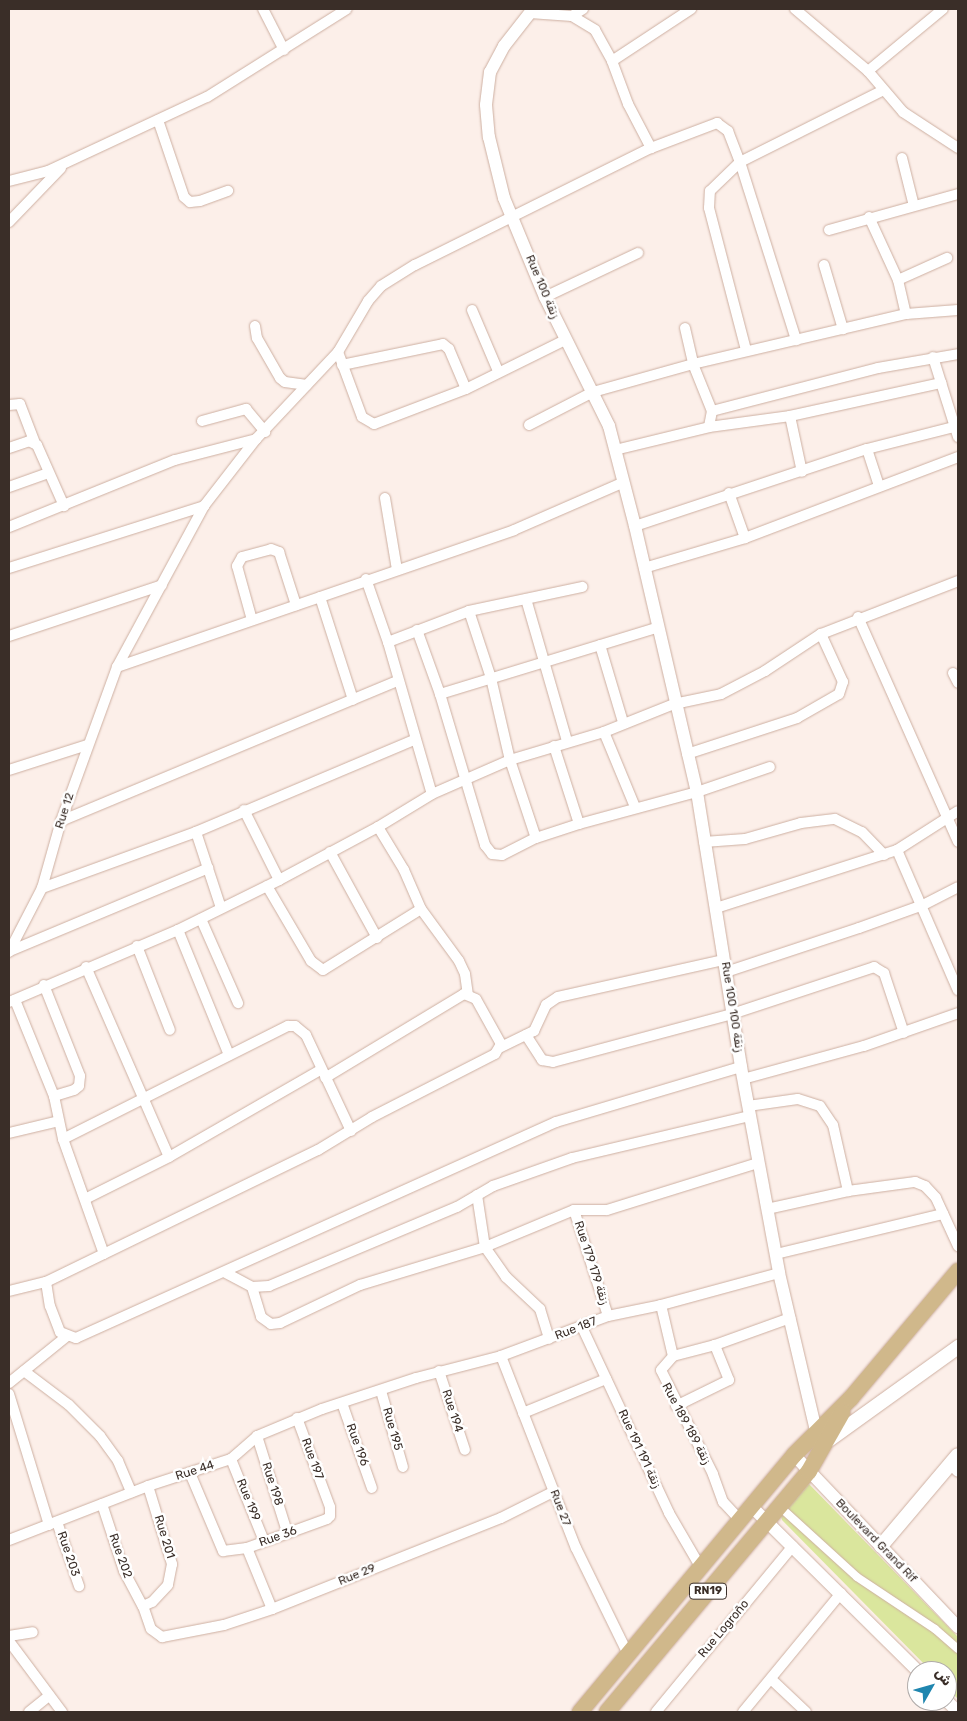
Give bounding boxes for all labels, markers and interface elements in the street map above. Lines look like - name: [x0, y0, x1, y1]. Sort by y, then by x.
- street label: Rue 100 زنقة: [522, 253, 562, 321]
- street label: Rue 12: [52, 791, 78, 831]
- street label: Rue 100 زنقة 100: [718, 961, 746, 1053]
- street label: Rue 179 زنقة 179: [571, 1219, 611, 1307]
- street label: Rue 187: [553, 1314, 599, 1344]
- street label: Rue 189 زنقة 189: [658, 1381, 714, 1467]
- street label: Rue 194: [438, 1388, 466, 1434]
- street label: Rue 195: [379, 1406, 405, 1452]
- street label: Rue 191 زنقة 191: [614, 1407, 664, 1491]
- street label: Rue 196: [343, 1422, 371, 1468]
- street label: Rue 197: [298, 1436, 326, 1482]
- street label: Rue 44: [174, 1458, 216, 1484]
- street label: Rue 198: [258, 1461, 286, 1507]
- street label: Rue 199: [233, 1477, 263, 1523]
- street label: Rue 27: [546, 1488, 574, 1528]
- street label: Boulevard Grand Rif: [832, 1496, 920, 1586]
- street label: Rue 201: [151, 1514, 177, 1560]
- street label: Rue 36: [257, 1524, 299, 1550]
- street label: Rue 203: [54, 1530, 82, 1578]
- street label: Rue 202: [105, 1532, 135, 1580]
- street label: Rue 29: [336, 1561, 378, 1589]
- road number: RN19: [688, 1582, 728, 1600]
- street label: Rue Logroño: [696, 1597, 752, 1661]
- north arrow: [907, 1661, 957, 1711]
- text: ش: [931, 1665, 956, 1689]

